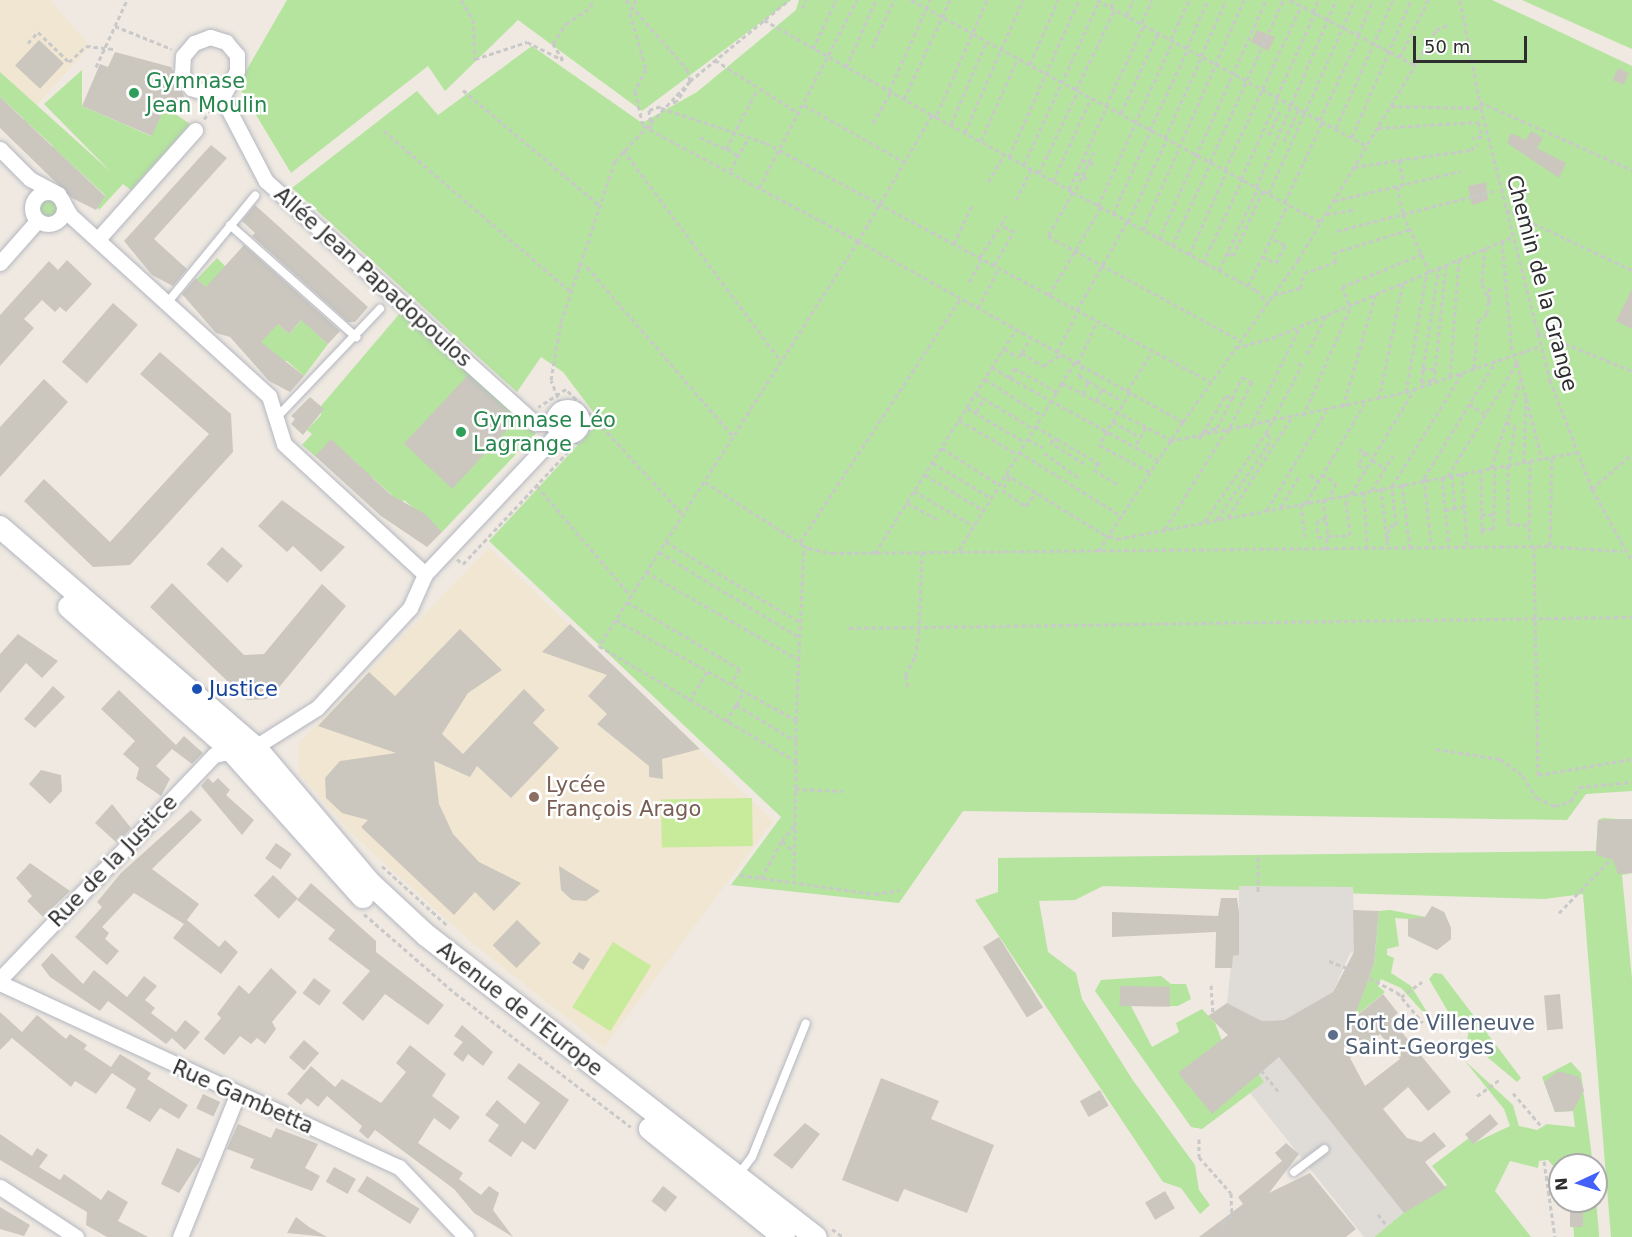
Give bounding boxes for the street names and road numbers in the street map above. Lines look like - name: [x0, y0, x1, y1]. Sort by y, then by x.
- street label: Chemin de la Grange: [1501, 172, 1583, 394]
- street label: Allée Jean Papadopoulos: [269, 182, 477, 372]
- street label: Rue de la Justice: [44, 790, 182, 932]
- street label: Avenue de l'Europe: [432, 937, 608, 1081]
- street label: Rue Gambetta: [169, 1055, 317, 1139]

